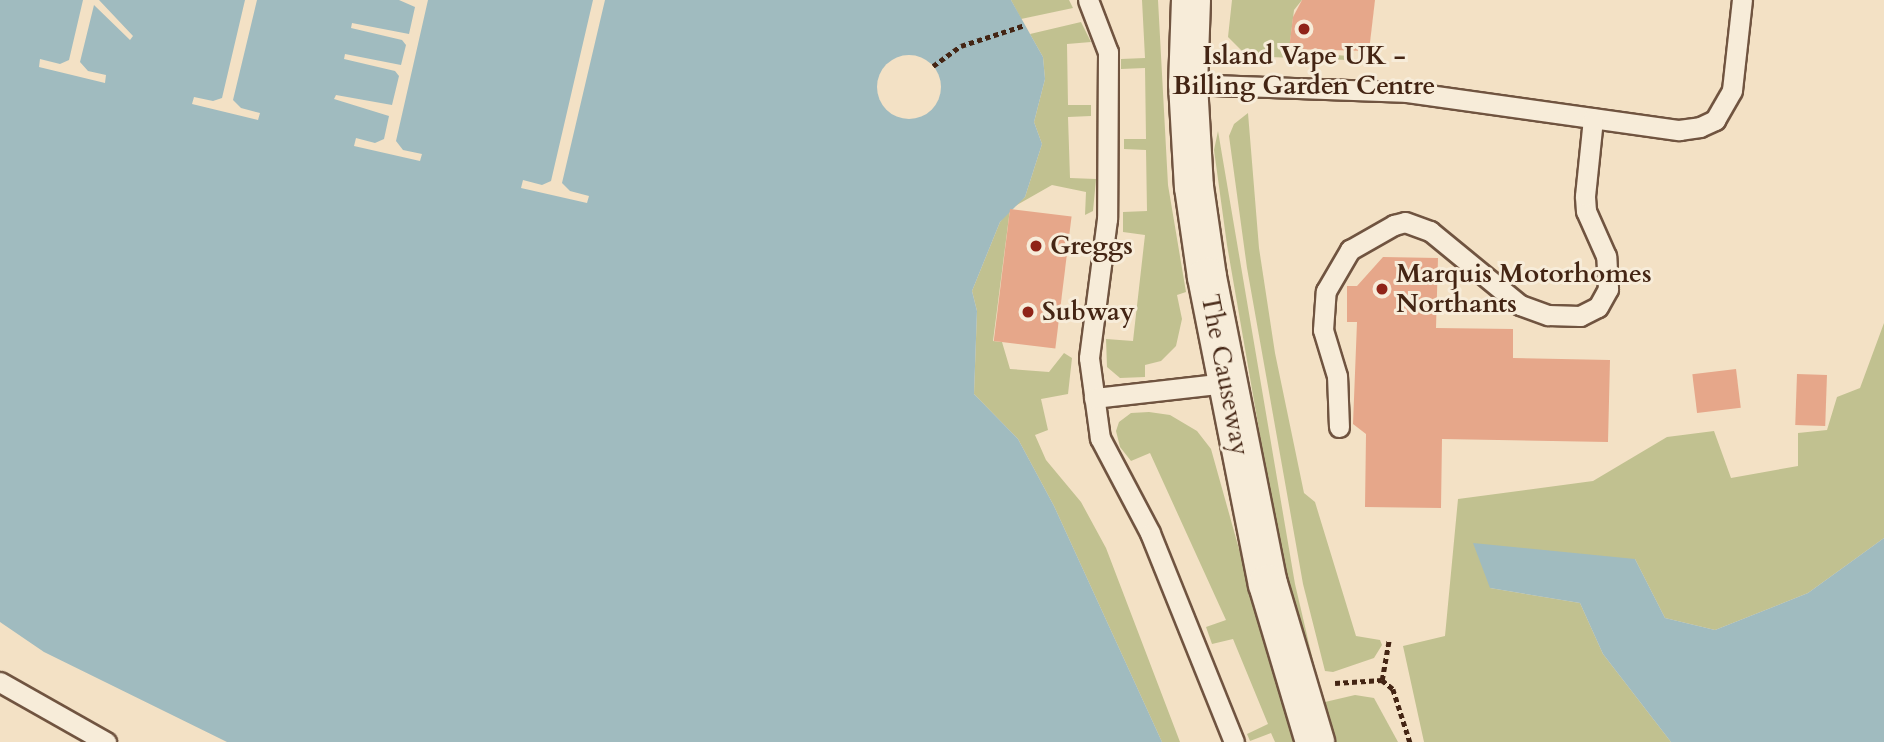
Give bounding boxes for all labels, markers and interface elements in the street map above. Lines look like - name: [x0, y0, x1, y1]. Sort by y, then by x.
- marker: Island Vape UK - Billing Garden Centre: [1296, 21, 1312, 37]
- place label: Island Vape UK - Billing Garden Centre: [1173, 40, 1435, 102]
- place label: Greggs: [1050, 230, 1133, 262]
- marker: Greggs: [1028, 238, 1044, 254]
- place label: Marquis Motorhomes Northants: [1396, 258, 1652, 320]
- marker: Marquis Motorhomes Northants: [1374, 281, 1390, 297]
- street label: The Causeway: [1194, 292, 1256, 458]
- place label: Subway: [1042, 296, 1135, 328]
- marker: Subway: [1020, 304, 1036, 320]

